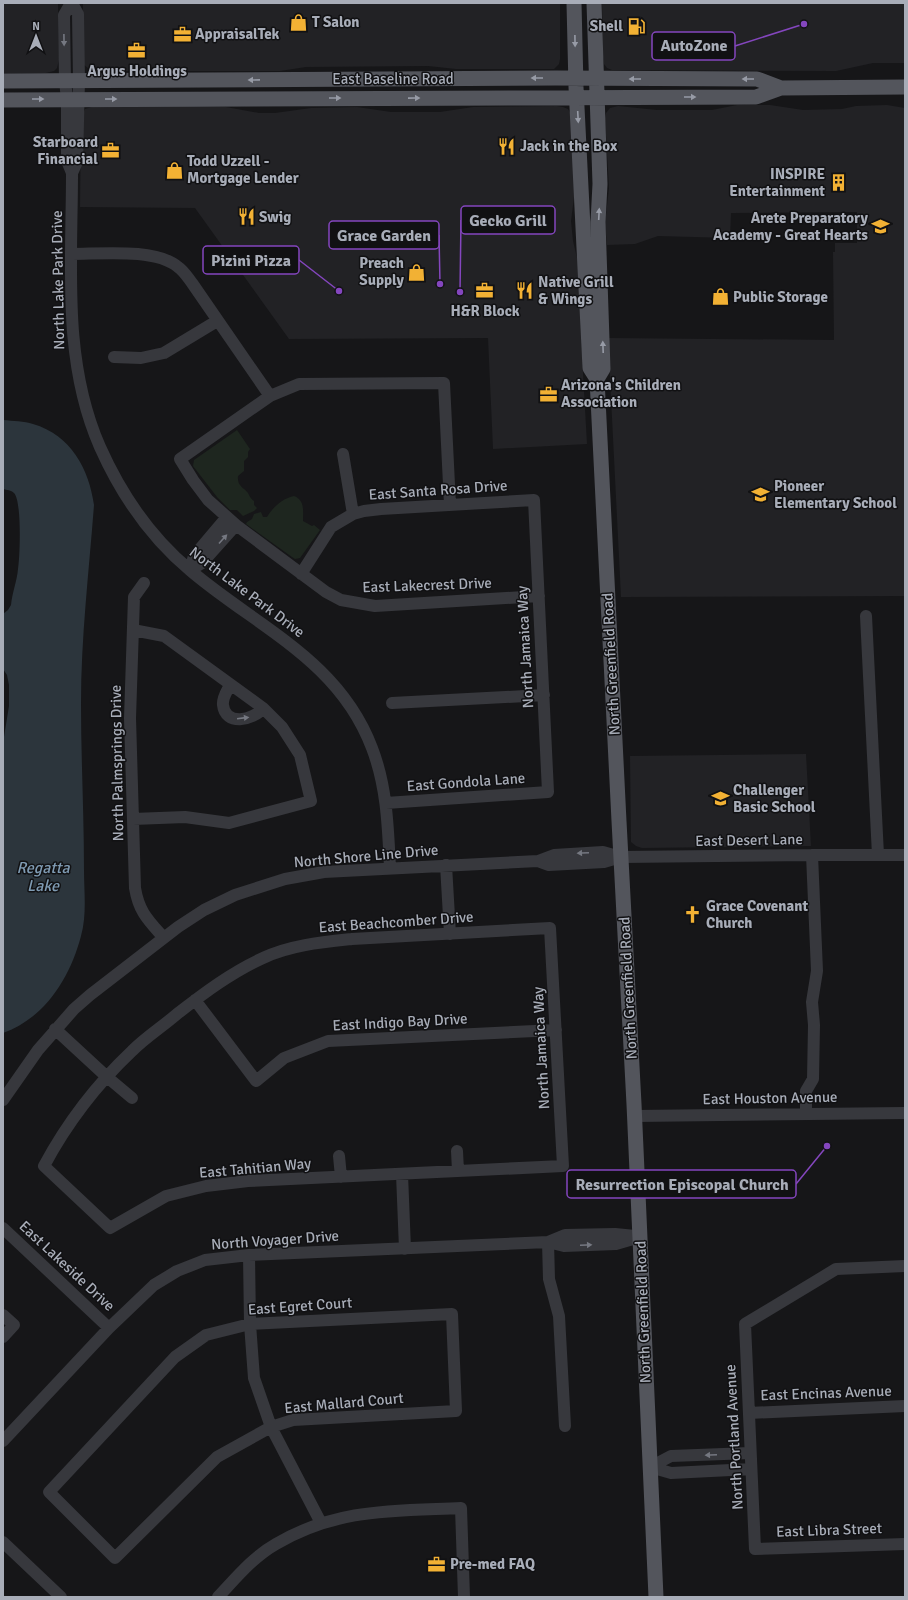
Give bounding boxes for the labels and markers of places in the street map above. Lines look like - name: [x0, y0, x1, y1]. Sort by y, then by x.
- shop icon: T Salon: [289, 12, 309, 32]
- place label: T Salon: [312, 13, 360, 31]
- fuel station icon: Shell: [626, 16, 646, 36]
- place label: Shell: [590, 17, 623, 35]
- office icon: AppraisalTek: [172, 24, 192, 44]
- place label: AppraisalTek: [195, 25, 280, 43]
- callout: AutoZone: [652, 32, 735, 60]
- office icon: Argus Holdings: [127, 40, 147, 60]
- place label: Argus Holdings: [87, 62, 187, 80]
- place label: Starboard Financial: [33, 133, 98, 168]
- restaurant icon: Jack in the Box: [497, 136, 517, 156]
- place label: Jack in the Box: [520, 137, 618, 155]
- office icon: Starboard Financial: [101, 141, 121, 161]
- place label: Todd Uzzell - Mortgage Lender: [187, 152, 299, 187]
- shop icon: Todd Uzzell - Mortgage Lender: [164, 160, 184, 180]
- place label: INSPIRE Entertainment: [729, 165, 825, 200]
- building icon: INSPIRE Entertainment: [828, 173, 848, 193]
- callout: Gecko Grill: [461, 206, 555, 234]
- restaurant icon: Swig: [236, 207, 256, 227]
- place label: Swig: [259, 208, 291, 226]
- place label: Arete Preparatory Academy - Great Hearts: [713, 209, 869, 244]
- school or university icon: Arete Preparatory Academy - Great Hearts: [871, 217, 891, 237]
- callout: Grace Garden: [329, 221, 439, 249]
- callout: Pizini Pizza: [203, 246, 299, 274]
- place label: Preach Supply: [359, 254, 405, 289]
- shop icon: Preach Supply: [407, 262, 427, 282]
- place label: Native Grill & Wings: [538, 273, 614, 308]
- office icon: H&R Block: [475, 280, 495, 300]
- restaurant icon: Native Grill & Wings: [515, 281, 535, 301]
- shop icon: Public Storage: [710, 287, 730, 307]
- place label: Public Storage: [733, 288, 828, 306]
- place label: H&R Block: [450, 302, 520, 320]
- place label: Arizona's Children Association: [561, 376, 681, 411]
- office icon: Arizona's Children Association: [538, 384, 558, 404]
- place label: Pioneer Elementary School: [774, 477, 897, 512]
- school or university icon: Pioneer Elementary School: [751, 485, 771, 505]
- place label: Challenger Basic School: [733, 781, 816, 816]
- school or university icon: Challenger Basic School: [710, 789, 730, 809]
- place label: Grace Covenant Church: [706, 897, 808, 932]
- church icon: Grace Covenant Church: [683, 905, 703, 925]
- callout: Resurrection Episcopal Church: [567, 1170, 796, 1198]
- office icon: Pre-med FAQ: [427, 1554, 447, 1574]
- place label: Pre-med FAQ: [450, 1555, 535, 1573]

